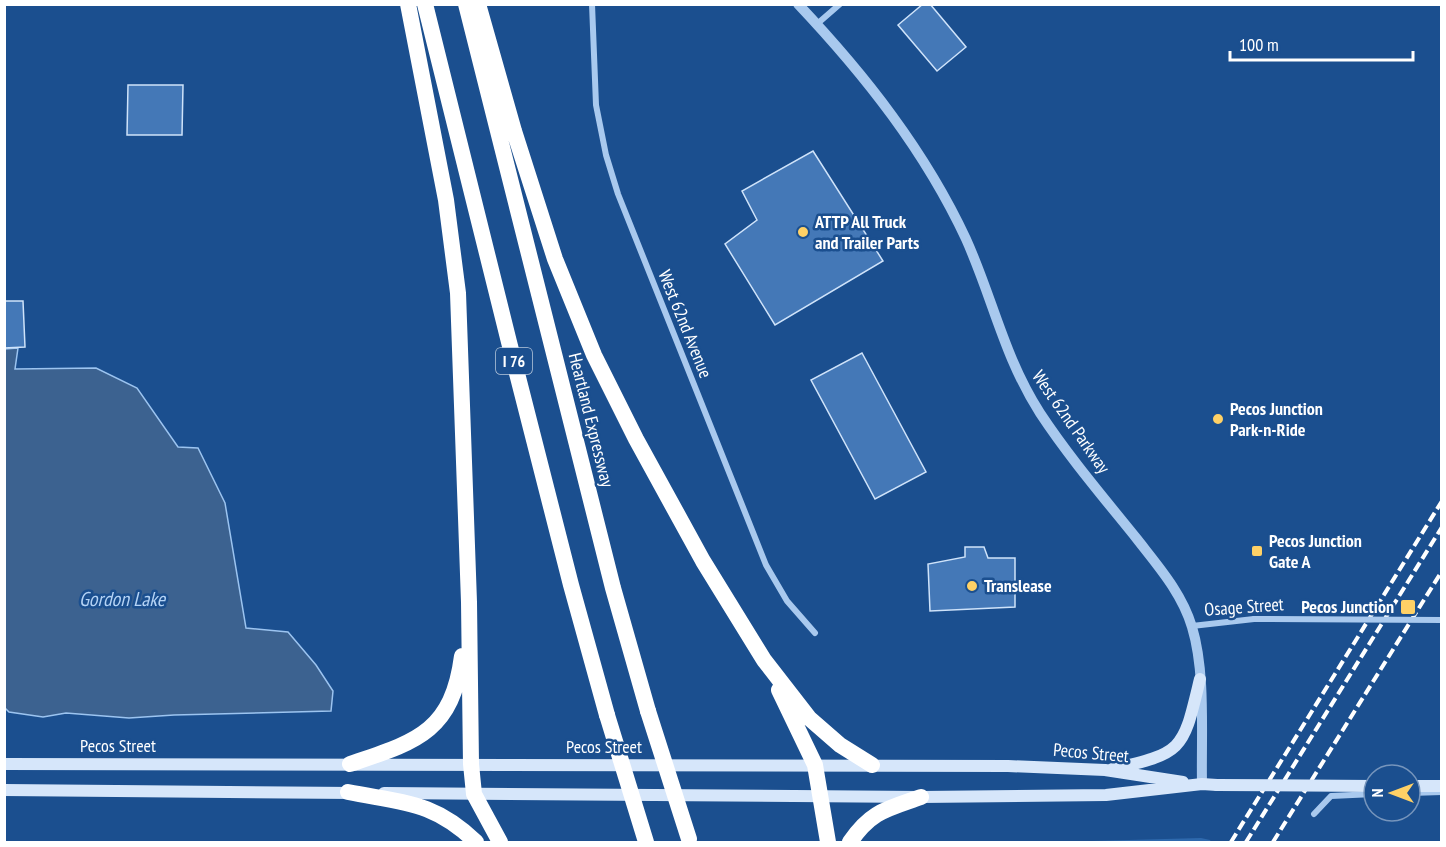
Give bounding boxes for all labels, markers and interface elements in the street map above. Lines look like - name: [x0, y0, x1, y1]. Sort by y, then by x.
- scale bar: [1230, 24, 1413, 62]
- text: 100 m: [1239, 33, 1279, 56]
- place label: ATTP All Truck and Trailer Parts: [814, 210, 919, 254]
- marker: ATTP All Truck and Trailer Parts: [796, 225, 810, 239]
- street label: West 62nd Avenue: [653, 266, 718, 381]
- road number: I 76: [496, 348, 532, 374]
- street label: Heartland Expressway: [564, 350, 619, 490]
- street label: West 62nd Parkway: [1027, 366, 1116, 478]
- place label: Pecos Junction Park-n-Ride: [1230, 397, 1323, 441]
- marker: Pecos Junction Park-n-Ride: [1211, 412, 1225, 426]
- place label: Pecos Junction Gate A: [1269, 529, 1362, 573]
- marker: Pecos Junction Gate A: [1250, 544, 1264, 558]
- place label: Translease: [984, 574, 1052, 597]
- marker: Translease: [965, 579, 979, 593]
- water label: Gordon Lake: [79, 586, 167, 612]
- street label: Osage Street: [1204, 592, 1284, 621]
- place label: Pecos Junction: [1301, 595, 1394, 618]
- marker: Pecos Junction: [1399, 598, 1417, 616]
- street label: Pecos Street: [80, 734, 156, 757]
- street label: Pecos Street: [566, 735, 642, 758]
- street label: Pecos Street: [1052, 738, 1130, 767]
- north arrow: [1362, 763, 1422, 823]
- text: N: [1367, 789, 1387, 797]

